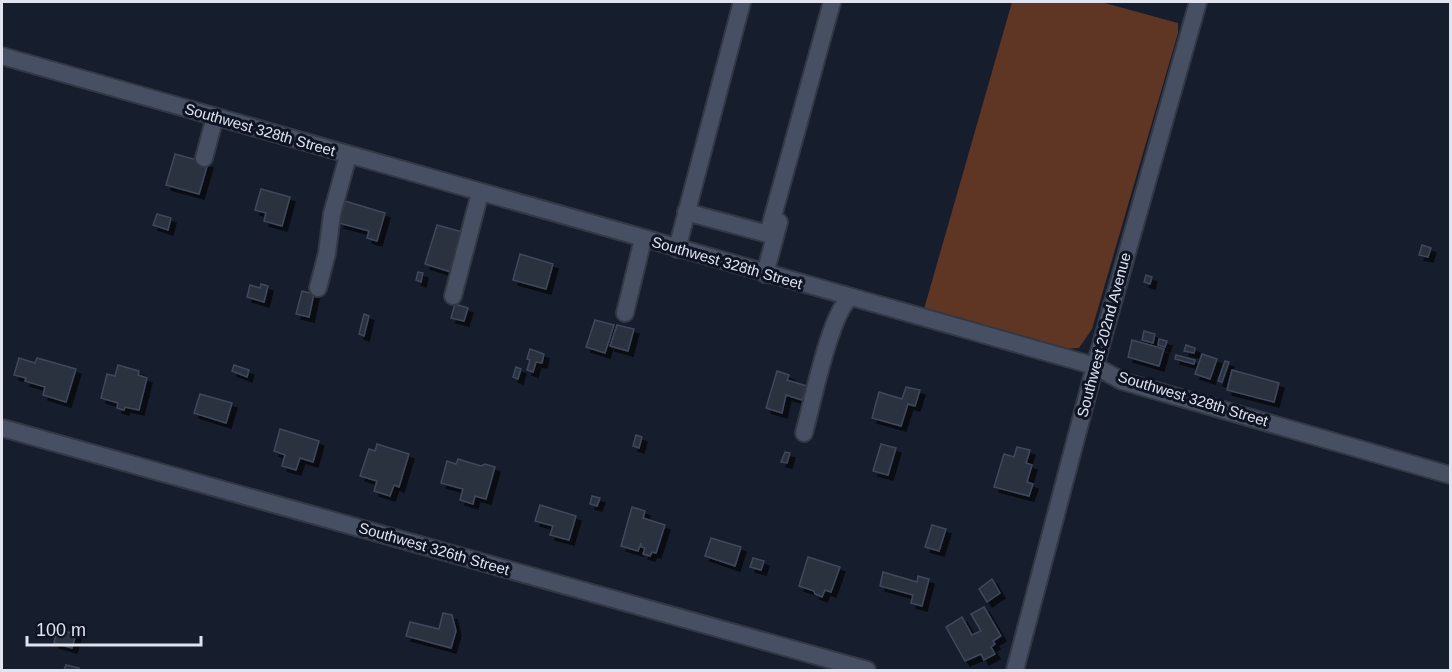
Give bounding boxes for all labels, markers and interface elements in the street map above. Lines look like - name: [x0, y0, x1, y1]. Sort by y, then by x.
- street label: Southwest 328th Street: [183, 100, 338, 159]
- street label: Southwest 328th Street: [650, 233, 805, 292]
- street label: Southwest 202nd Avenue: [1073, 251, 1134, 419]
- street label: Southwest 328th Street: [1116, 368, 1271, 430]
- street label: Southwest 326th Street: [357, 519, 512, 578]
- scale bar: [27, 609, 201, 647]
- text: 100 m: [36, 620, 86, 640]

